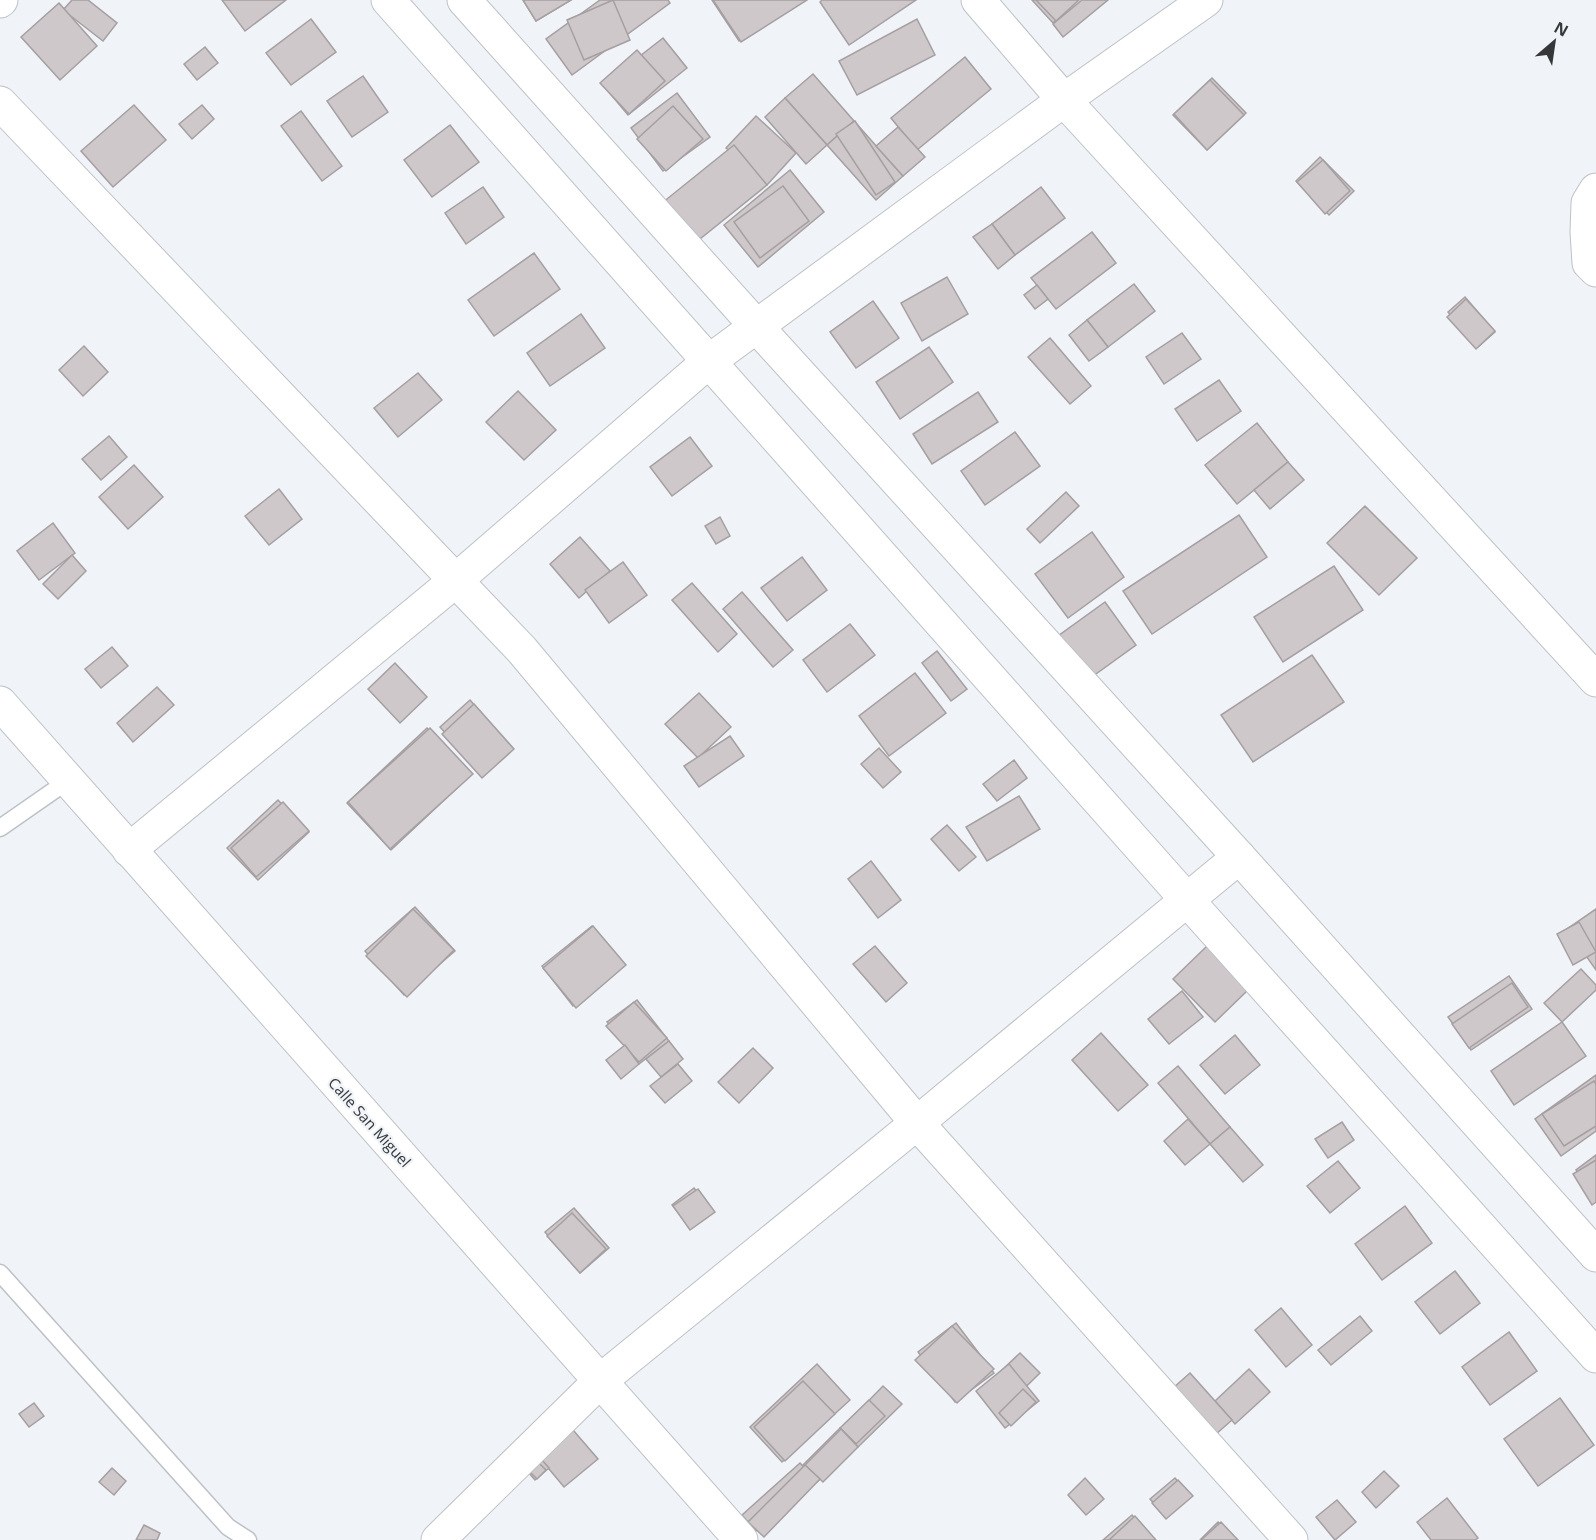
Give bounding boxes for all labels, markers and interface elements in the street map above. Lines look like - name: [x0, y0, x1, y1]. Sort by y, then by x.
- north arrow: [1524, 12, 1584, 72]
- text: N: [1550, 16, 1572, 42]
- street label: Calle San Miguel: [324, 1073, 416, 1171]

